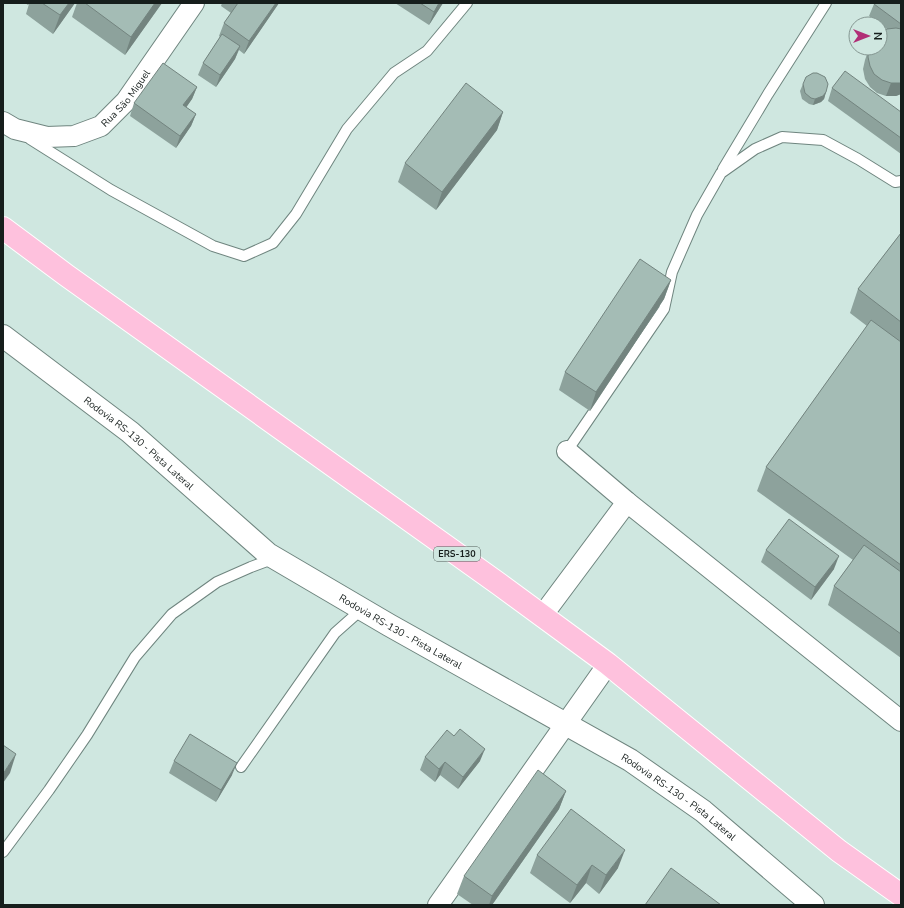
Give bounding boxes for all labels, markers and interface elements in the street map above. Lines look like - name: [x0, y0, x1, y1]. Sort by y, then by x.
- north arrow: [848, 16, 888, 56]
- text: N: [870, 32, 885, 40]
- street label: Rua São Miguel: [98, 67, 154, 130]
- street label: Rodovia RS-130 - Pista Lateral: [81, 393, 197, 493]
- road number: ERS-130: [434, 547, 480, 561]
- street label: Rodovia RS-130 - Pista Lateral: [336, 591, 464, 673]
- street label: Rodovia RS-130 - Pista Lateral: [619, 751, 739, 844]

